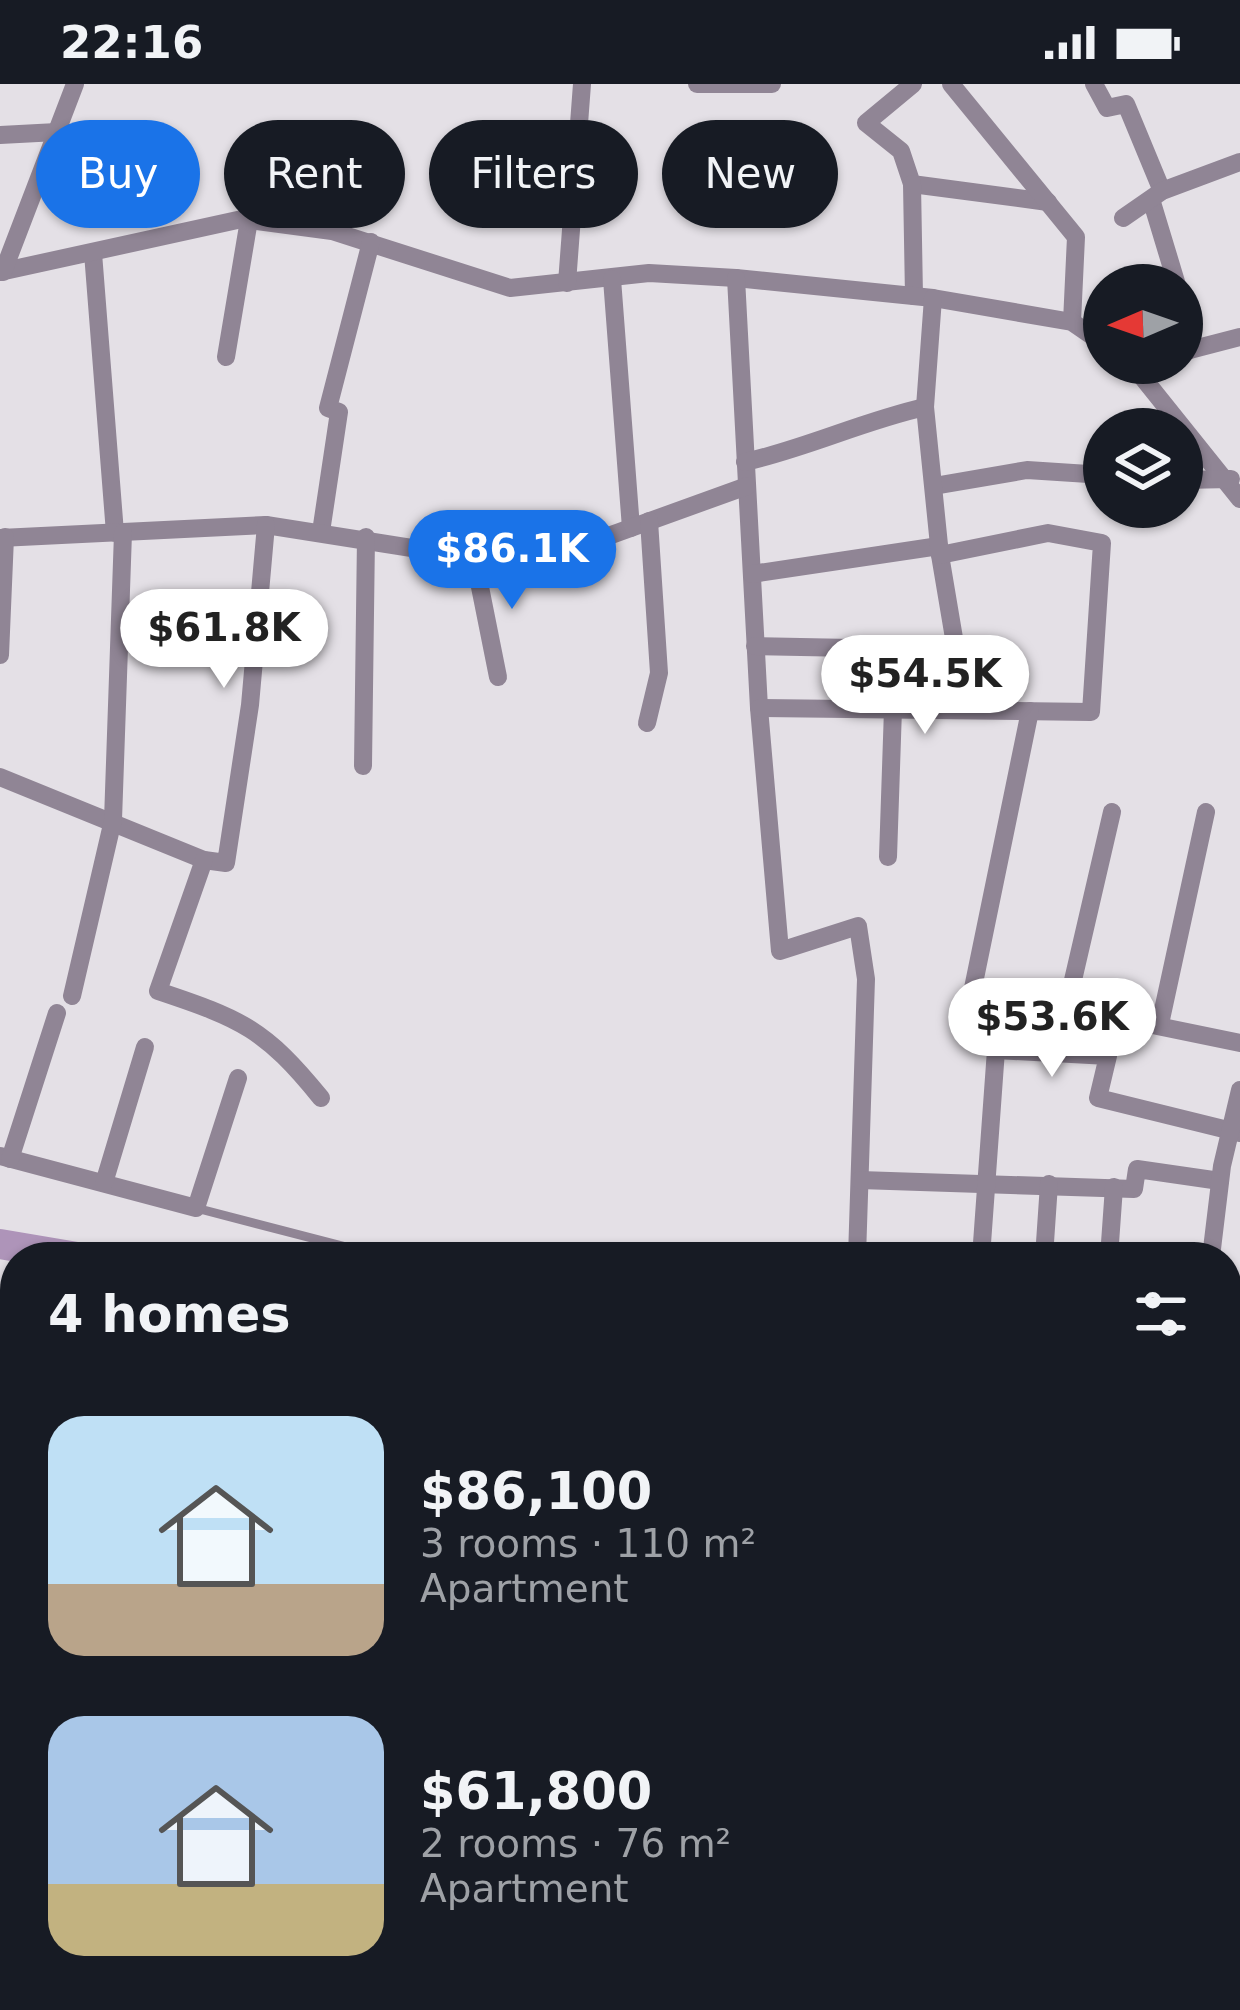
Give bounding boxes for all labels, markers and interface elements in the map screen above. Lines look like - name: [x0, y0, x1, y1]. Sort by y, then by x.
- text: 22:16: [60, 16, 203, 69]
- chip: Buy: [36, 120, 200, 228]
- chip: Rent: [224, 120, 405, 228]
- chip: Filters: [429, 120, 638, 228]
- chip: New: [662, 120, 838, 228]
- north arrow: [1083, 264, 1203, 384]
- map controls: [1083, 264, 1203, 528]
- button: layers: [1083, 408, 1203, 528]
- pin: $86.1K: [414, 510, 610, 612]
- text: $86.1K: [435, 526, 589, 571]
- pin: $61.8K: [126, 589, 322, 691]
- text: $61.8K: [147, 605, 301, 650]
- pin: $54.5K: [827, 635, 1023, 737]
- text: $54.5K: [848, 651, 1002, 696]
- pin: $53.6K: [954, 978, 1150, 1080]
- text: $53.6K: [975, 994, 1129, 1039]
- icon: filters: [1128, 1281, 1194, 1347]
- text: 4 homes: [48, 1285, 291, 1344]
- text: $86,100: [420, 1462, 652, 1521]
- icon: home: [144, 1464, 288, 1608]
- text: 3 rooms · 110 m²: [420, 1521, 756, 1566]
- text: Apartment: [420, 1566, 629, 1611]
- text: $61,800: [420, 1762, 652, 1821]
- icon: home: [144, 1764, 288, 1908]
- text: 2 rooms · 76 m²: [420, 1821, 731, 1866]
- text: Apartment: [420, 1866, 629, 1911]

